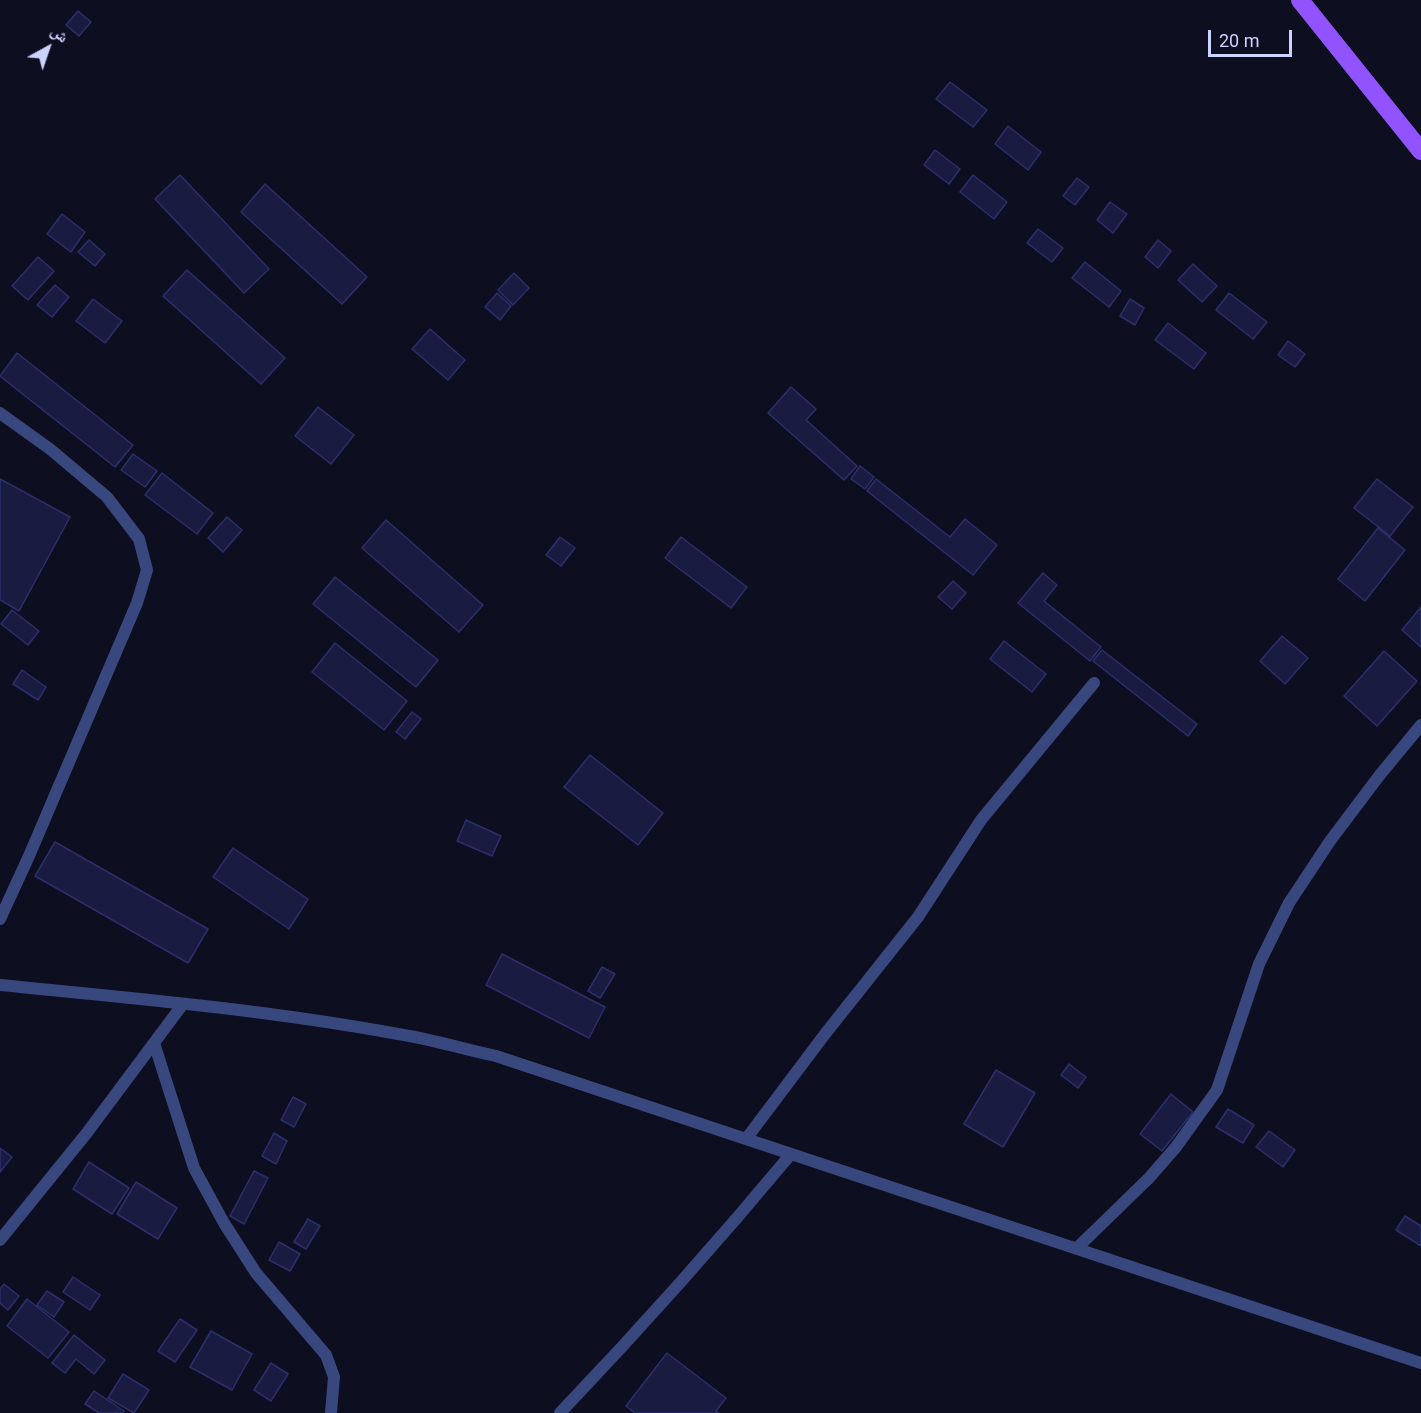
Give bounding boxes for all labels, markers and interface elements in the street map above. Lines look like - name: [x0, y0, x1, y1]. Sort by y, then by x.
- north arrow: [18, 18, 78, 78]
- scale bar: [1211, 18, 1295, 56]
- text: ش: [47, 21, 72, 47]
- text: 20 m: [1219, 30, 1259, 51]

